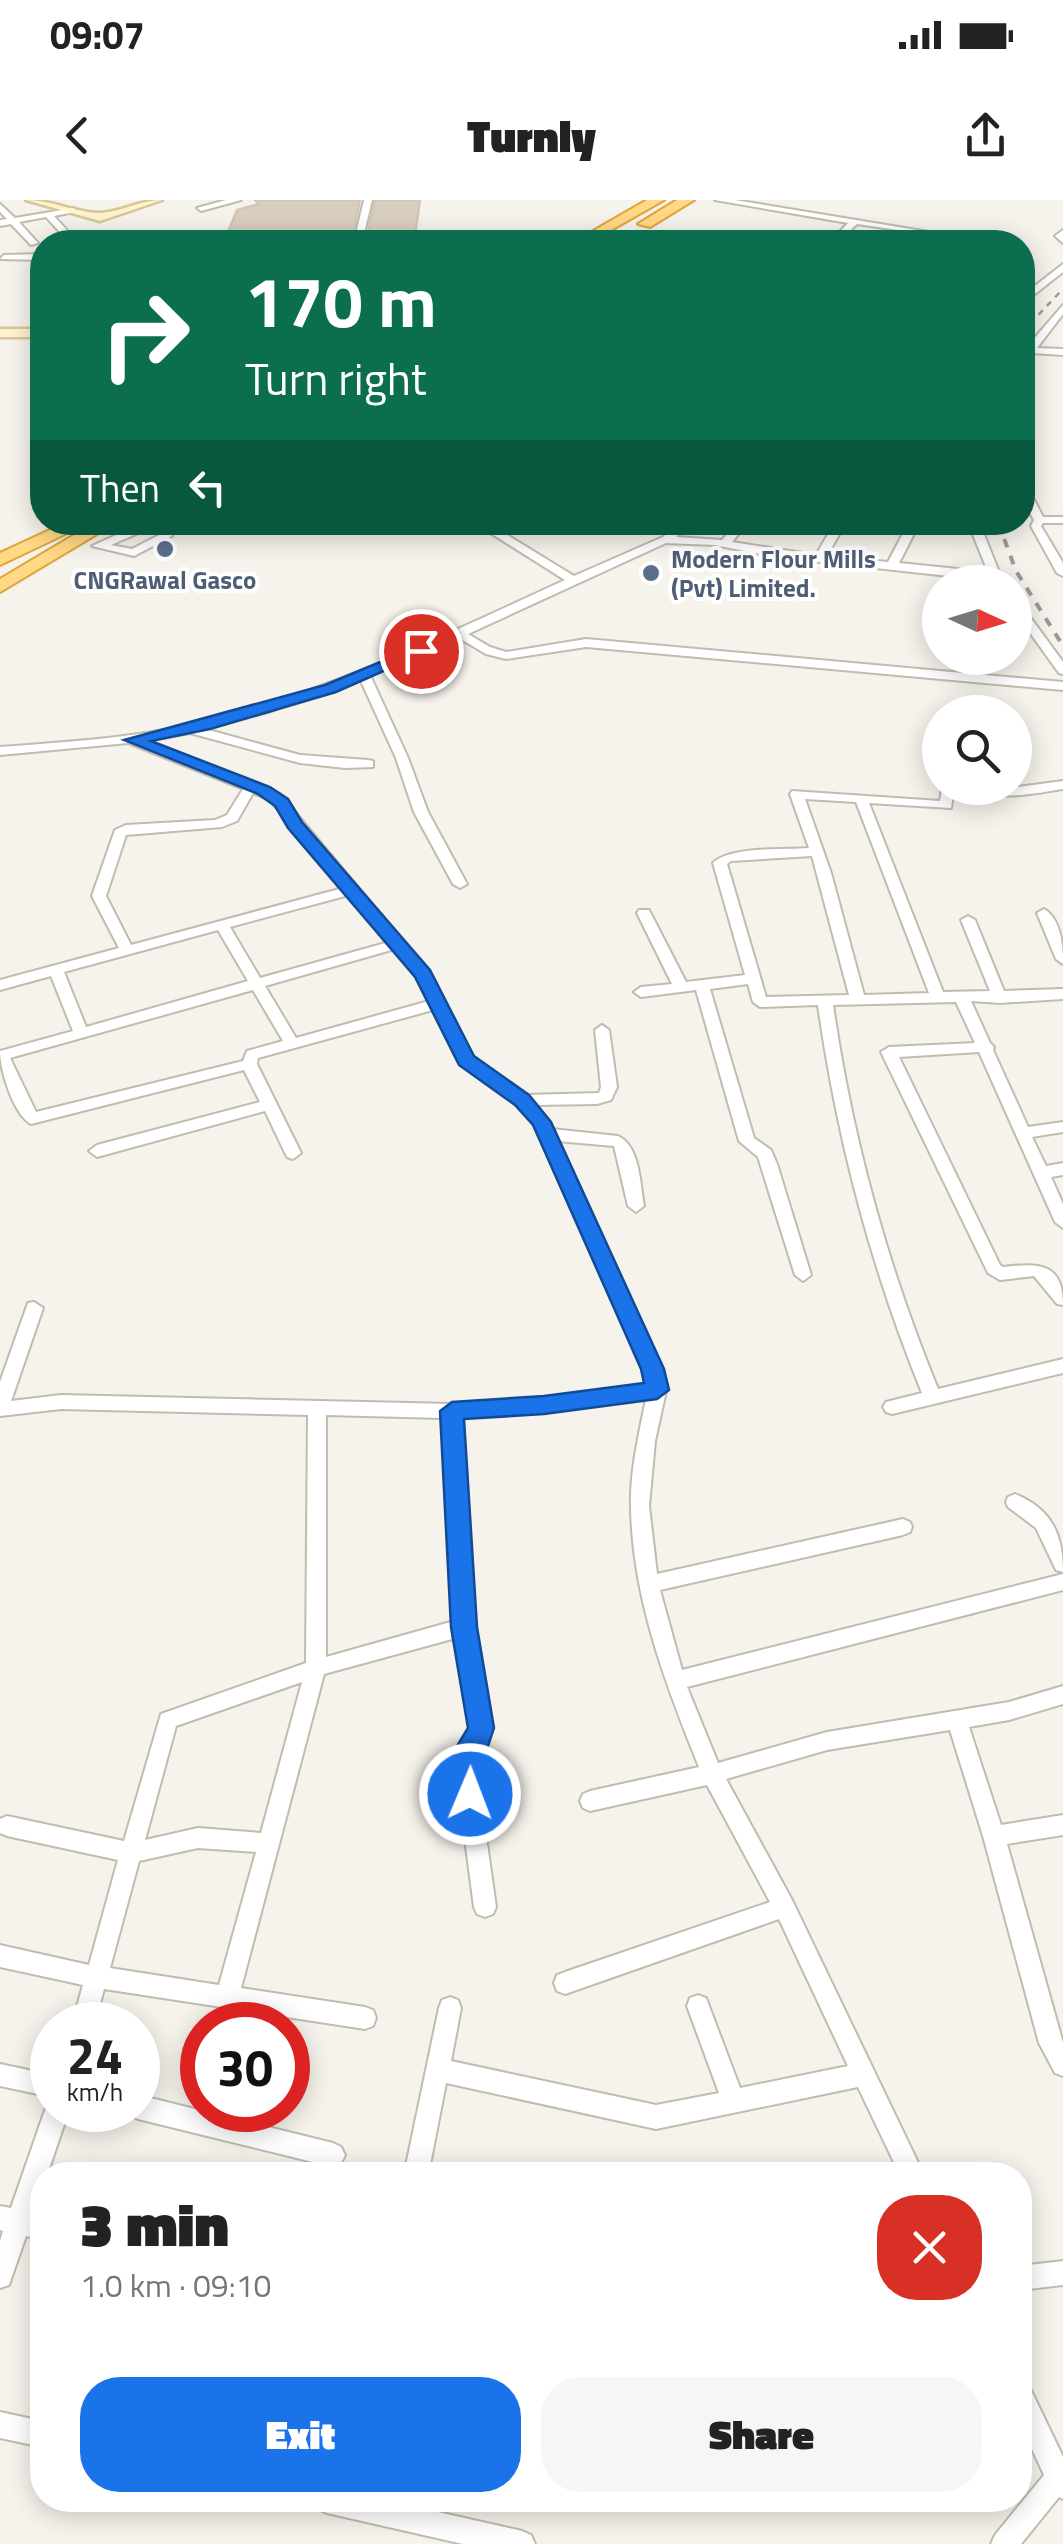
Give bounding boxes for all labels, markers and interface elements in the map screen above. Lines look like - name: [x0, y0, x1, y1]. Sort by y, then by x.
- text: 09:07: [50, 6, 145, 64]
- text: Turnly: [467, 101, 596, 169]
- icon: back: [50, 108, 105, 163]
- icon: share: [958, 108, 1013, 163]
- text: 170 m: [245, 248, 437, 354]
- icon: right: [80, 270, 210, 400]
- text: Turn right: [245, 344, 427, 412]
- text: Then: [80, 459, 160, 517]
- icon: left: [180, 460, 235, 515]
- marker: CNGRawal Gasco: [154, 538, 176, 560]
- place label: Modern Flour Mills (Pvt) Limited.: [671, 540, 876, 607]
- place label: CNGRawal Gasco: [74, 561, 256, 599]
- marker: Modern Flour Mills (Pvt) Limited.: [640, 562, 662, 584]
- north arrow: [922, 565, 1032, 675]
- map controls: [922, 565, 1032, 805]
- pin: [379, 609, 464, 694]
- icon: arrive: [394, 624, 449, 679]
- button: search: [922, 695, 1032, 805]
- position arrow: [418, 1742, 522, 1846]
- speed limit sign: 30: [180, 2002, 310, 2132]
- text: 24: [67, 2017, 123, 2093]
- text: km/h: [67, 2073, 123, 2111]
- text: 3 min: [80, 2178, 229, 2269]
- button: close: [877, 2195, 982, 2300]
- text: 1.0 km · 09:10: [80, 2261, 272, 2309]
- button: Exit: [80, 2377, 521, 2492]
- button: Share: [541, 2377, 982, 2492]

